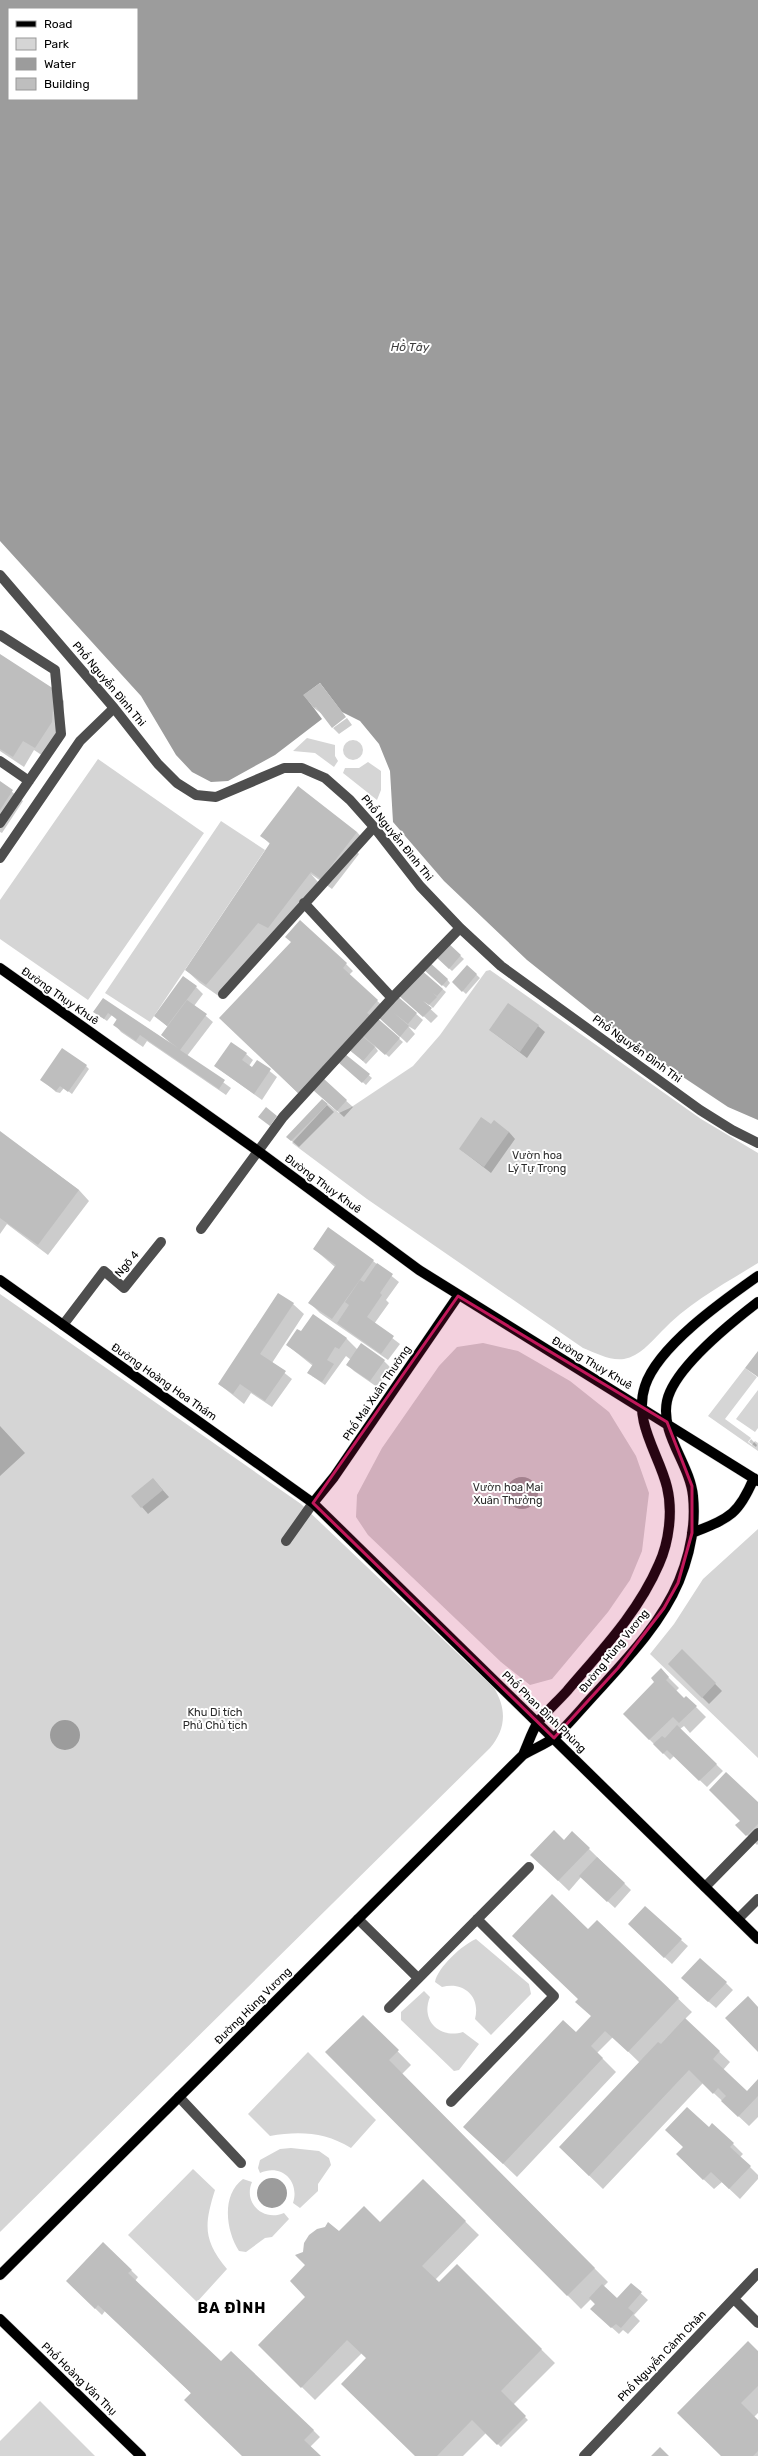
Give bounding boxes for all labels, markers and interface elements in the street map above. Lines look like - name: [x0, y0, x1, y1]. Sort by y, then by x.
- legend: [8, 8, 138, 100]
- text: Road: [44, 17, 72, 31]
- text: Park: [44, 37, 70, 51]
- text: Water: [44, 57, 76, 71]
- text: Building: [44, 77, 90, 91]
- water label: Hồ Tây: [391, 339, 430, 354]
- street label: Phố Nguyễn Đình Thi: [70, 638, 149, 729]
- street label: Phố Nguyễn Đình Thi: [358, 792, 437, 884]
- street label: Đường Thụy Khuê: [19, 964, 101, 1028]
- street label: Phố Nguyễn Đình Thi: [590, 1011, 685, 1086]
- park label: Vườn hoa Lý Tự Trọng: [508, 1149, 566, 1175]
- street label: Đường Thụy Khuê: [282, 1152, 364, 1216]
- street label: Ngõ 4: [112, 1248, 142, 1280]
- street label: Đường Thụy Khuê: [549, 1334, 635, 1392]
- street label: Đường Hoàng Hoa Thám: [109, 1341, 219, 1423]
- street label: Phố Mai Xuân Thưởng: [339, 1342, 414, 1443]
- park label: Vườn hoa Mai Xuân Thưởng: [473, 1481, 543, 1507]
- street label: Đường Hùng Vương: [576, 1607, 652, 1695]
- street label: Phố Phan Đình Phùng: [499, 1667, 590, 1756]
- park label: Khu Di tích Phủ Chủ tịch: [183, 1706, 247, 1732]
- street label: Đường Hùng Vương: [212, 1965, 294, 2047]
- district label: BA ĐÌNH: [198, 2299, 266, 2317]
- street label: Phố Nguyễn Cảnh Chân: [614, 2307, 709, 2404]
- street label: Phố Hoàng Văn Thụ: [39, 2339, 120, 2418]

